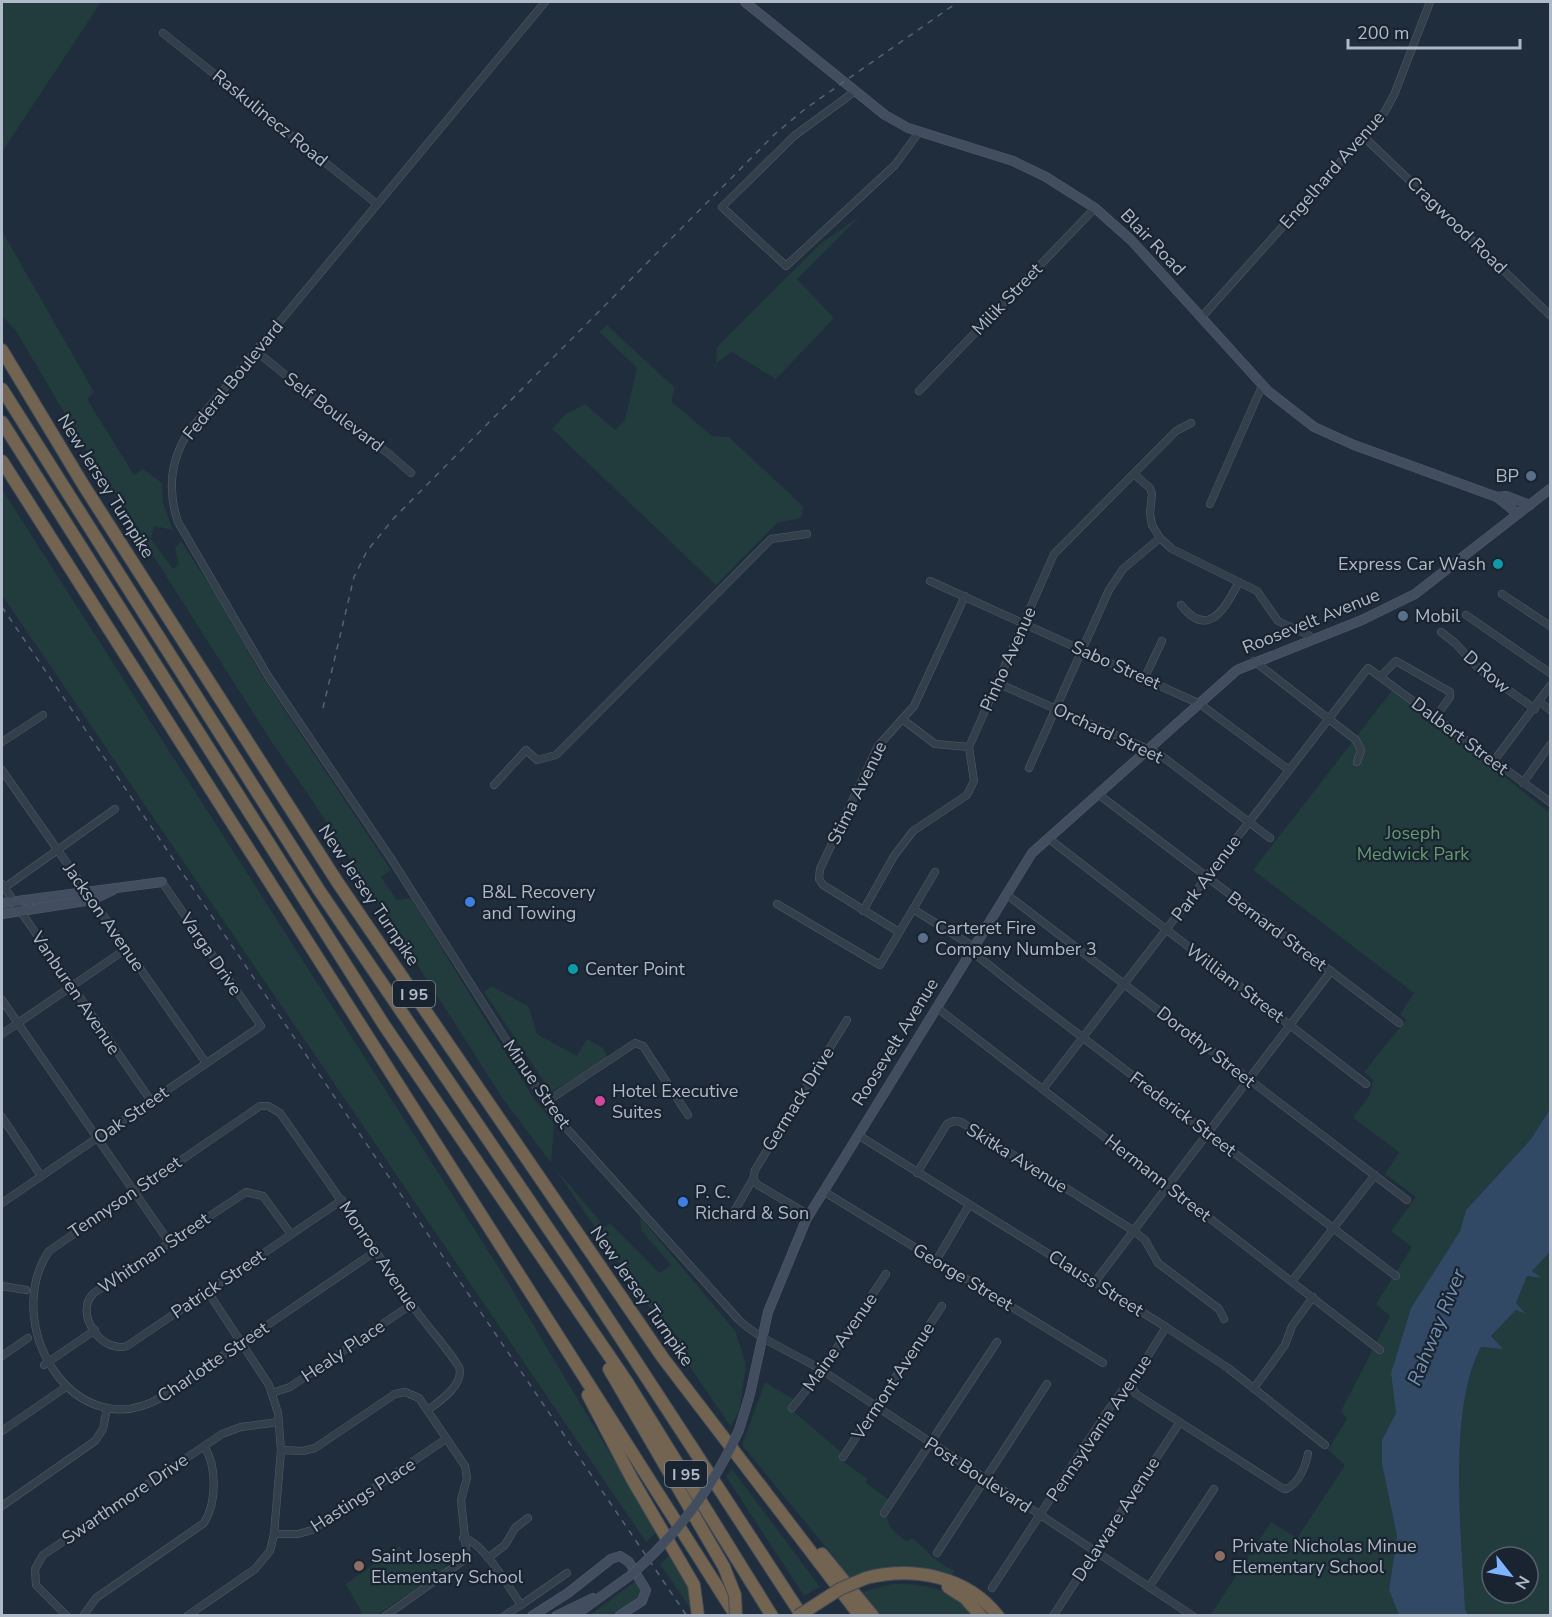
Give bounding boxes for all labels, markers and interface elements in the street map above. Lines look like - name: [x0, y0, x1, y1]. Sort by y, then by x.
- scale bar: [1348, 12, 1520, 50]
- text: 200 m: [1357, 21, 1409, 45]
- street label: Raskulinecz Road: [207, 64, 333, 172]
- street label: Engelhard Avenue: [1274, 106, 1390, 234]
- street label: Cragwood Road: [1402, 171, 1512, 279]
- street label: Blair Road: [1115, 203, 1191, 281]
- street label: Milik Street: [966, 257, 1048, 340]
- street label: Federal Boulevard: [177, 315, 289, 445]
- street label: Self Boulevard: [279, 367, 389, 457]
- street label: New Jersey Turnpike: [52, 409, 160, 563]
- place label: BP: [1495, 464, 1519, 488]
- marker: BP: [1524, 469, 1538, 483]
- place label: Express Car Wash: [1338, 552, 1486, 576]
- marker: Express Car Wash: [1491, 557, 1505, 571]
- street label: Roosevelt Avenue: [1239, 583, 1383, 659]
- street label: Pinho Avenue: [974, 603, 1042, 715]
- place label: Mobil: [1415, 604, 1461, 628]
- marker: Mobil: [1396, 609, 1410, 623]
- street label: Sabo Street: [1068, 635, 1165, 696]
- street label: D Row: [1458, 645, 1516, 699]
- street label: Dalbert Street: [1407, 692, 1514, 781]
- street label: Orchard Street: [1049, 697, 1168, 769]
- street label: Stima Avenue: [822, 737, 892, 849]
- street label: New Jersey Turnpike: [313, 820, 425, 970]
- park label: Joseph Medwick Park: [1357, 821, 1470, 866]
- street label: Park Avenue: [1166, 830, 1246, 926]
- street label: Jackson Avenue: [57, 857, 150, 976]
- place label: B&L Recovery and Towing: [482, 880, 596, 925]
- street label: Bernard Street: [1222, 886, 1332, 977]
- marker: B&L Recovery and Towing: [463, 895, 477, 909]
- street label: Varga Drive: [174, 907, 247, 1000]
- place label: Carteret Fire Company Number 3: [935, 916, 1097, 961]
- street label: Vanburen Avenue: [25, 926, 126, 1059]
- marker: Carteret Fire Company Number 3: [916, 931, 930, 945]
- street label: William Street: [1181, 938, 1290, 1028]
- place label: Center Point: [585, 957, 686, 981]
- marker: Center Point: [566, 962, 580, 976]
- street label: Roosevelt Avenue: [846, 974, 944, 1110]
- road number: I 95: [393, 981, 435, 1007]
- street label: Dorothy Street: [1152, 1001, 1261, 1094]
- street label: Minue Street: [498, 1035, 577, 1134]
- street label: Germack Drive: [756, 1042, 840, 1156]
- street label: Frederick Street: [1125, 1066, 1242, 1162]
- place label: Hotel Executive Suites: [612, 1079, 738, 1124]
- street label: Oak Street: [89, 1080, 174, 1150]
- marker: Hotel Executive Suites: [593, 1094, 607, 1108]
- street label: Skitka Avenue: [962, 1117, 1072, 1199]
- street label: Hermann Street: [1100, 1129, 1217, 1228]
- street label: Tennyson Street: [64, 1150, 187, 1244]
- place label: P. C. Richard & Son: [695, 1180, 809, 1225]
- marker: P. C. Richard & Son: [676, 1195, 690, 1209]
- street label: Monroe Avenue: [333, 1196, 425, 1316]
- street label: Whitman Street: [94, 1206, 215, 1299]
- street label: New Jersey Turnpike: [585, 1221, 699, 1371]
- street label: George Street: [908, 1238, 1018, 1317]
- street label: Patrick Street: [166, 1243, 270, 1324]
- street label: Clauss Street: [1044, 1244, 1149, 1322]
- water label: Rahway River: [1401, 1264, 1472, 1390]
- street label: Maine Avenue: [797, 1288, 883, 1396]
- street label: Healy Place: [297, 1314, 389, 1388]
- street label: Charlotte Street: [153, 1316, 274, 1408]
- street label: Vermont Avenue: [846, 1318, 940, 1445]
- street label: Pennsylvania Avenue: [1041, 1350, 1157, 1506]
- street label: Post Boulevard: [920, 1431, 1036, 1519]
- street label: Swarthmore Drive: [57, 1448, 193, 1550]
- street label: Hastings Place: [306, 1452, 420, 1538]
- street label: Delaware Avenue: [1067, 1452, 1165, 1586]
- road number: I 95: [665, 1461, 707, 1487]
- place label: Private Nicholas Minue Elementary School: [1232, 1534, 1417, 1579]
- place label: Saint Joseph Elementary School: [371, 1544, 524, 1589]
- north arrow: [1480, 1545, 1540, 1605]
- marker: Private Nicholas Minue Elementary School: [1213, 1549, 1227, 1563]
- marker: Saint Joseph Elementary School: [352, 1559, 366, 1573]
- text: N: [1509, 1571, 1535, 1593]

